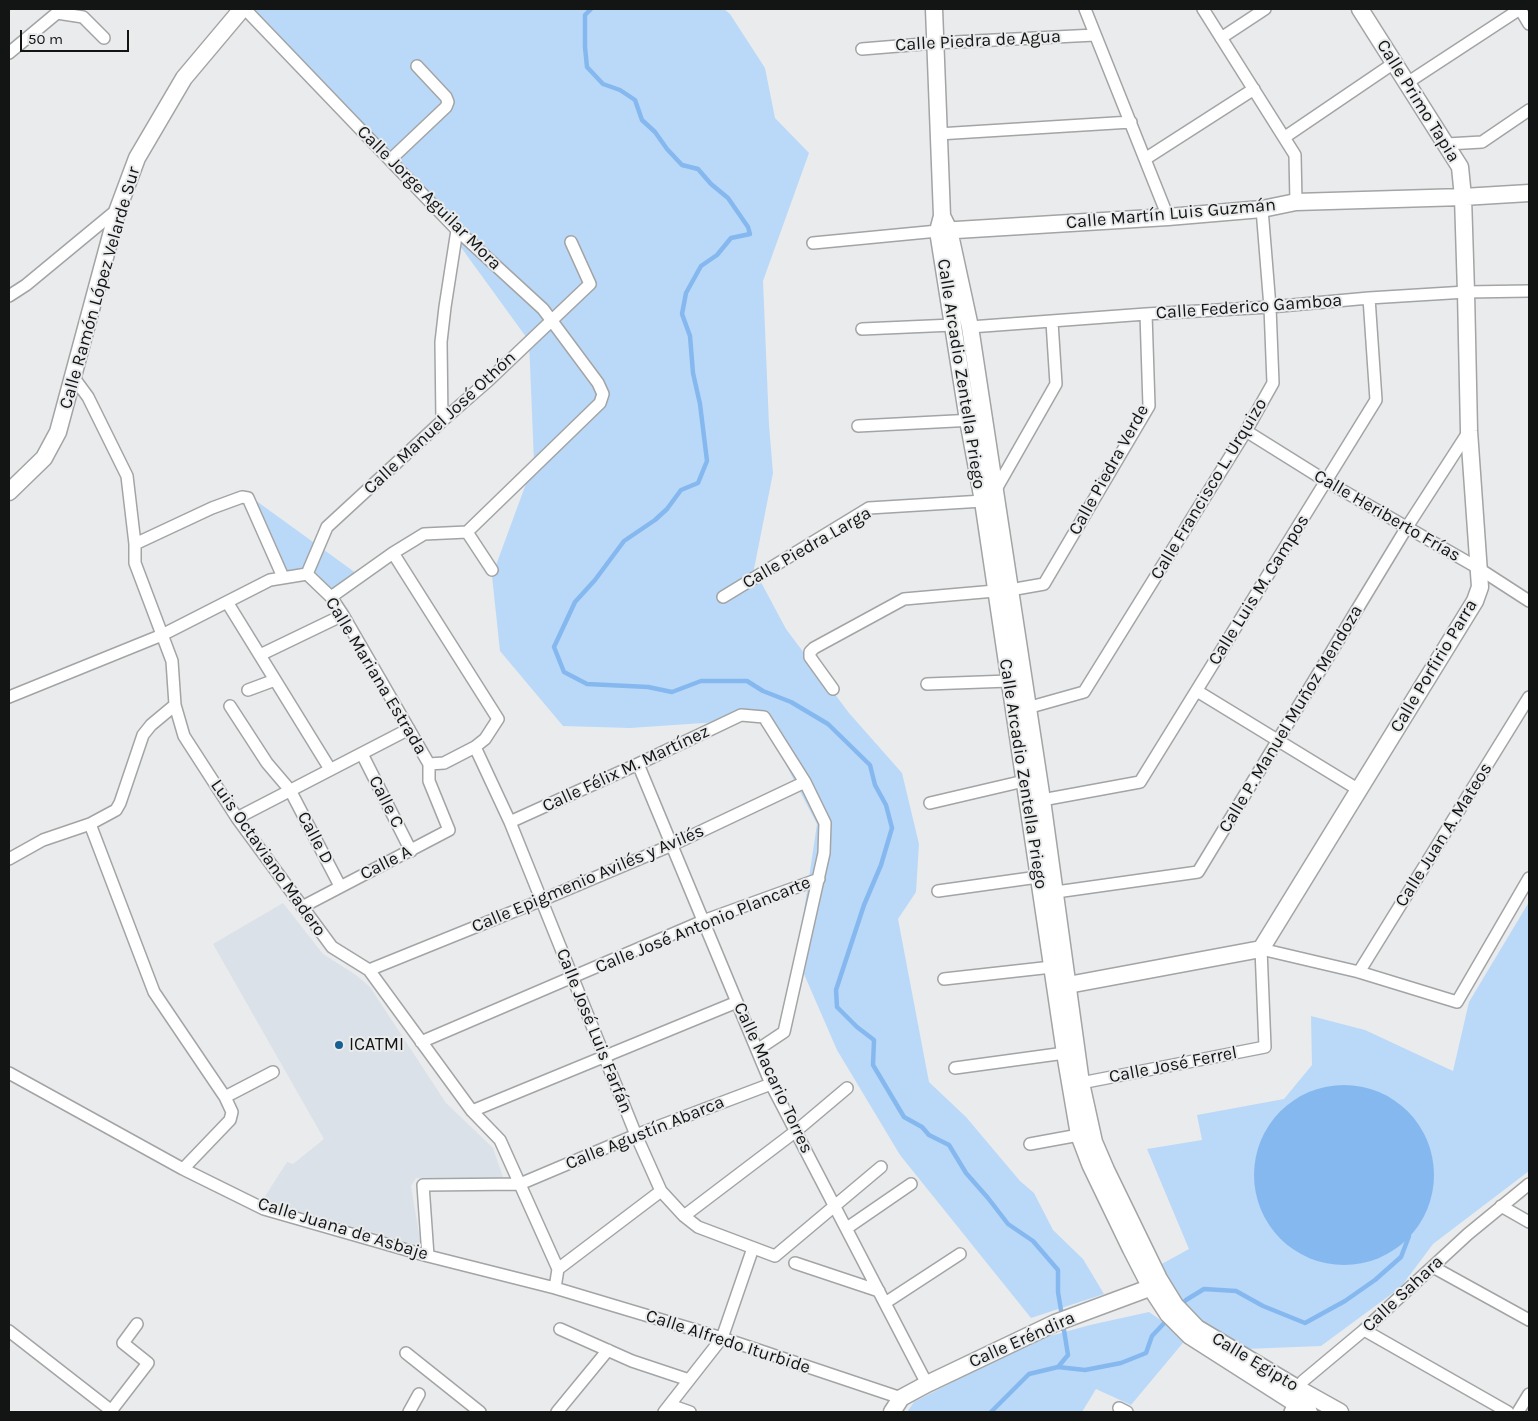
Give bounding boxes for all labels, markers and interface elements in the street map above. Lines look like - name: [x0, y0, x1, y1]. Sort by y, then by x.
- scale bar: [22, 20, 131, 52]
- street label: Calle Piedra de Agua: [895, 26, 1061, 56]
- text: 50 m: [28, 30, 63, 48]
- street label: Calle Primo Tapia: [1372, 36, 1464, 166]
- street label: Calle Jorge Aguilar Mora: [352, 121, 506, 275]
- street label: Calle Ramón López Velarde Sur: [55, 164, 145, 412]
- street label: Calle Martín Luis Guzmán: [1065, 194, 1277, 234]
- street label: Calle Arcadio Zentella Priego: [932, 257, 990, 491]
- street label: Calle Federico Gamboa: [1155, 290, 1343, 324]
- street label: Calle Manuel José Othón: [359, 347, 521, 499]
- street label: Calle Francisco L. Urquizo: [1146, 394, 1272, 584]
- street label: Calle Piedra Verde: [1064, 401, 1154, 539]
- street label: Calle Heriberto Frías: [1310, 465, 1464, 567]
- street label: Calle Piedra Larga: [739, 502, 875, 594]
- street label: Calle Luis M. Campos: [1204, 511, 1314, 669]
- street label: Calle Mariana Estrada: [320, 593, 432, 759]
- street label: Calle Porfirio Parra: [1386, 596, 1482, 736]
- street label: Calle P. Manuel Muñoz Mendoza: [1214, 601, 1368, 837]
- street label: Calle Arcadio Zentella Priego: [994, 657, 1052, 891]
- street label: Calle Félix M. Martínez: [539, 721, 713, 817]
- street label: Calle Juan A. Mateos: [1391, 759, 1497, 911]
- street label: Calle C: [364, 772, 408, 832]
- street label: Luis Octaviano Madero: [206, 775, 330, 941]
- street label: Calle D: [292, 808, 338, 868]
- street label: Calle Epigmenio Avilés y Avilés: [469, 820, 707, 938]
- street label: Calle A: [357, 841, 415, 885]
- street label: Calle José Antonio Plancarte: [592, 872, 814, 978]
- street label: Calle José Luis Farfán: [551, 946, 637, 1116]
- street label: Calle Macario Torres: [729, 999, 817, 1157]
- place label: ICATMI: [349, 1034, 404, 1056]
- marker: ICATMI: [333, 1039, 345, 1051]
- street label: Calle José Ferrel: [1107, 1042, 1239, 1088]
- street label: Calle Agustín Abarca: [562, 1091, 728, 1175]
- street label: Calle Juana de Asbaje: [255, 1193, 431, 1265]
- street label: Calle Sahara: [1358, 1251, 1448, 1337]
- street label: Calle Alfredo Iturbide: [643, 1305, 813, 1379]
- street label: Calle Eréndira: [966, 1307, 1078, 1373]
- street label: Calle Egipto: [1208, 1328, 1302, 1396]

